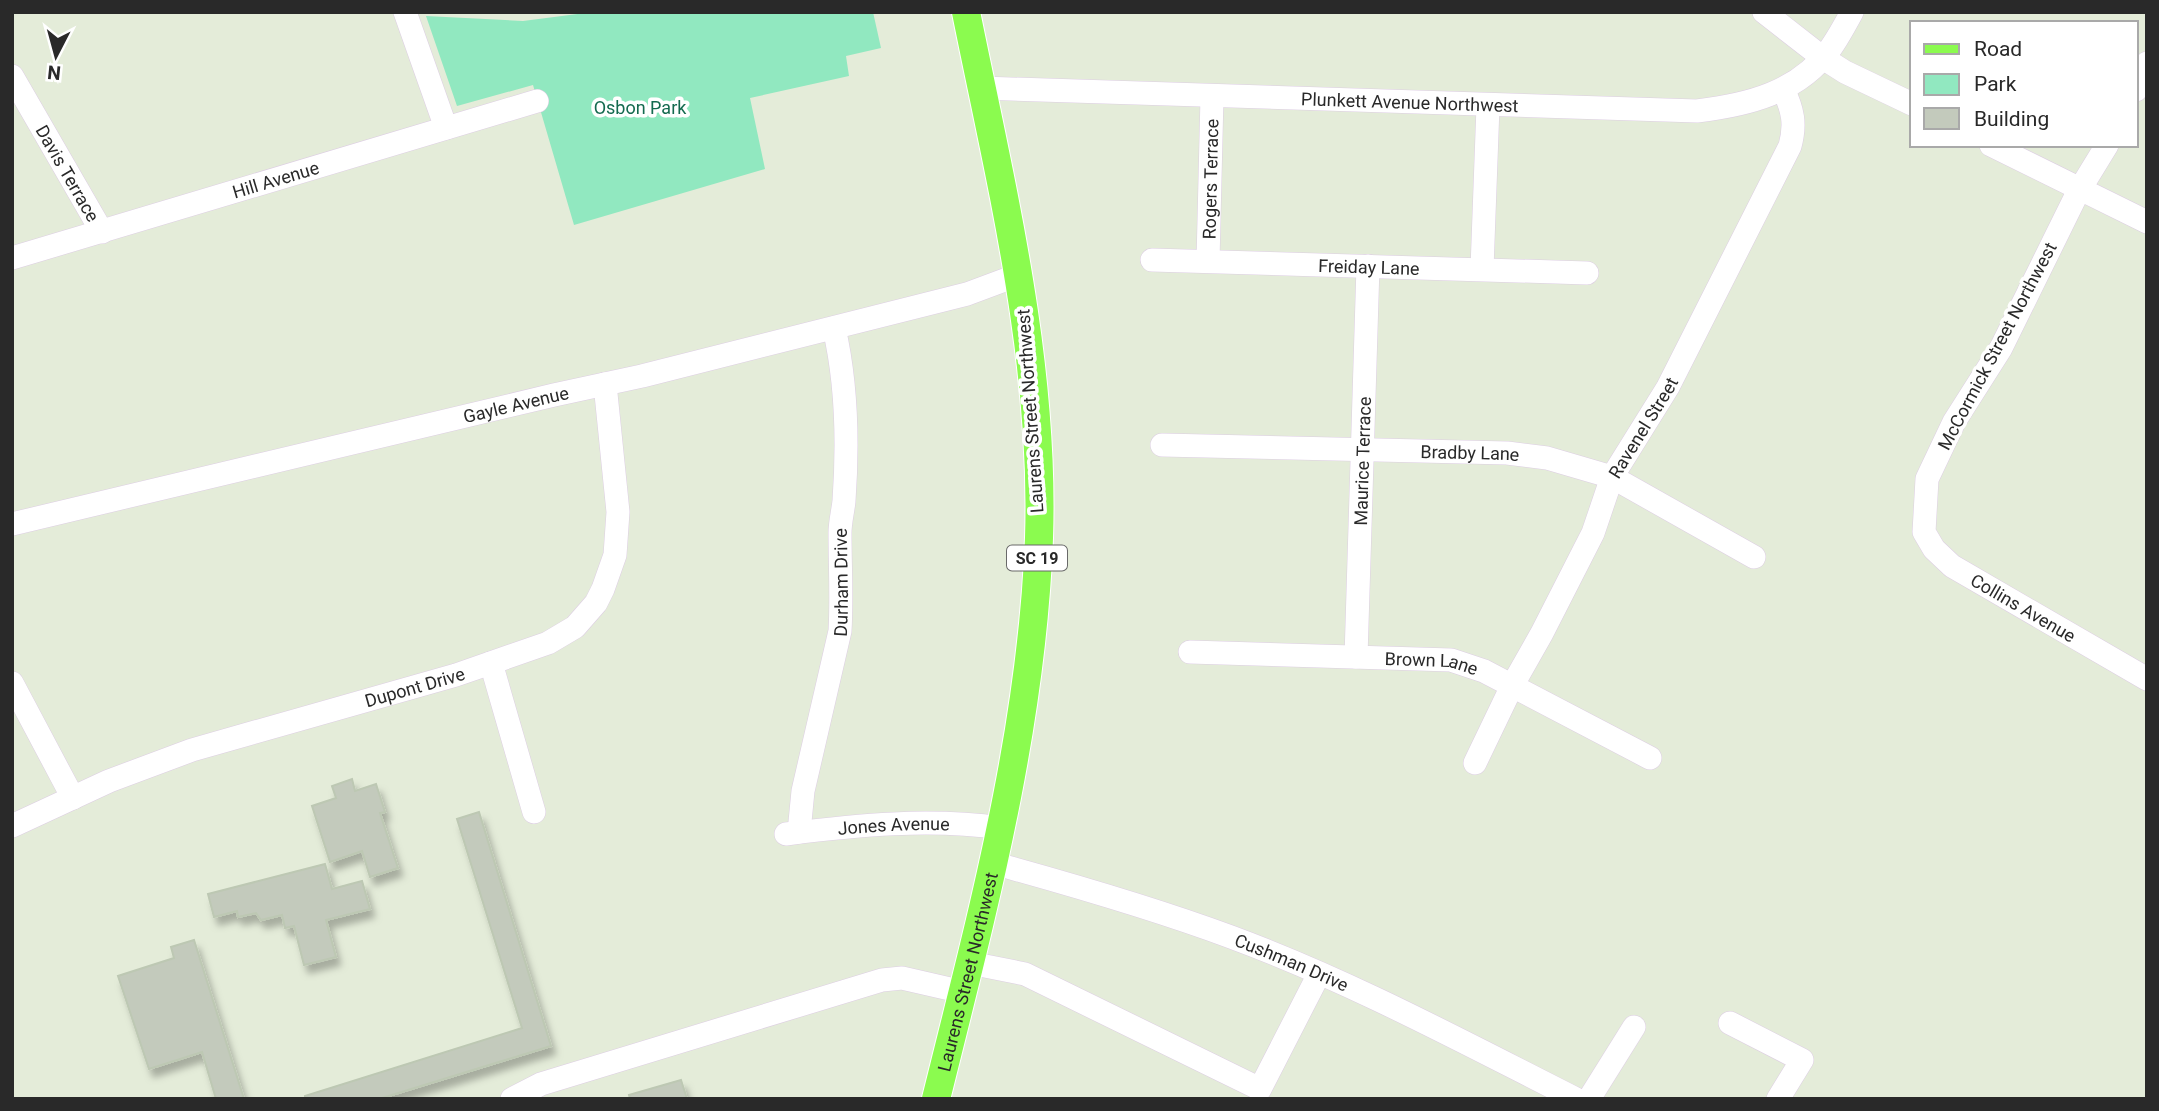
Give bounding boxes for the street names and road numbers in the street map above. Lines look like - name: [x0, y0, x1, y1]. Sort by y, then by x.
- street label: Plunkett Avenue Northwest: [1301, 88, 1519, 116]
- street label: Rogers Terrace: [1198, 118, 1222, 240]
- street label: Davis Terrace: [32, 121, 104, 225]
- street label: Hill Avenue: [230, 156, 321, 202]
- street label: McCormick Street Northwest: [1933, 239, 2061, 453]
- street label: Freiday Lane: [1318, 254, 1420, 278]
- street label: Laurens Street Northwest: [1012, 308, 1048, 514]
- street label: Ravenel Street: [1604, 374, 1682, 482]
- street label: Gayle Avenue: [461, 382, 571, 427]
- street label: Maurice Terrace: [1350, 396, 1374, 526]
- street label: Bradby Lane: [1420, 440, 1521, 465]
- street label: Durham Drive: [829, 528, 851, 637]
- road number: SC 19: [1007, 545, 1067, 570]
- street label: Collins Avenue: [1967, 569, 2080, 646]
- street label: Brown Lane: [1384, 647, 1481, 679]
- street label: Dupont Drive: [362, 662, 467, 711]
- street label: Jones Avenue: [836, 813, 950, 839]
- street label: Laurens Street Northwest: [933, 870, 1001, 1074]
- street label: Cushman Drive: [1232, 929, 1352, 995]

